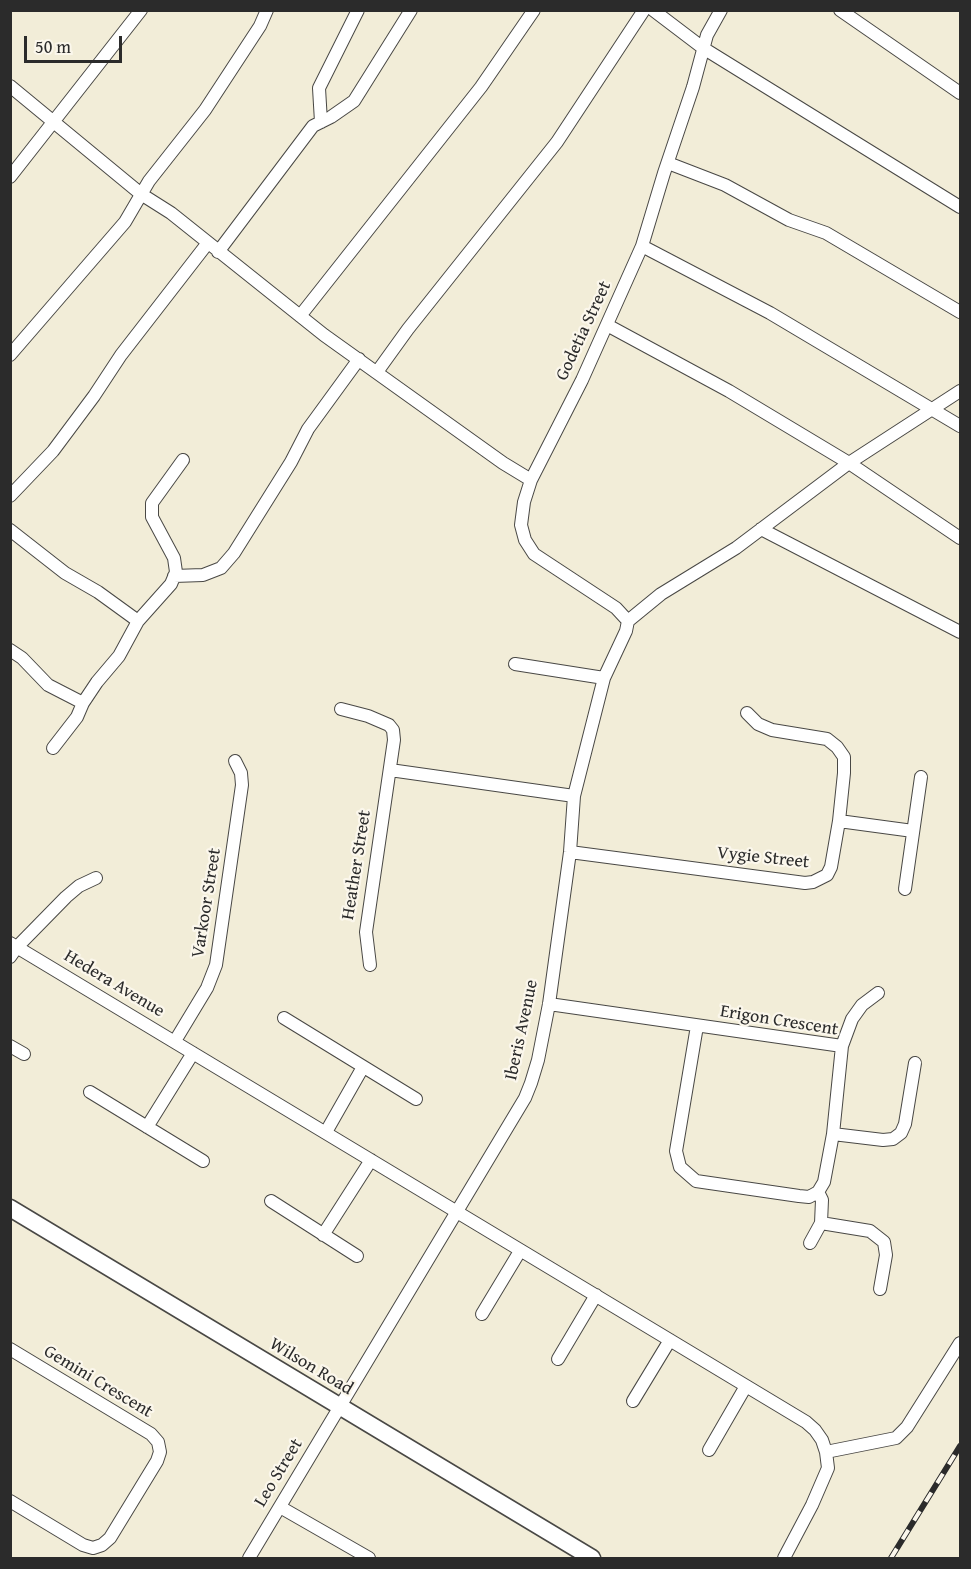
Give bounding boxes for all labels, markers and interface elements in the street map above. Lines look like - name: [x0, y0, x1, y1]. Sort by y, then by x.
- scale bar: [27, 24, 124, 62]
- text: 50 m: [35, 33, 71, 60]
- street label: Godetia Street: [552, 278, 616, 384]
- street label: Heather Street: [338, 809, 376, 921]
- street label: Vygie Street: [716, 842, 810, 874]
- street label: Varkoor Street: [188, 847, 226, 959]
- street label: Hedera Avenue: [60, 946, 168, 1022]
- street label: Iberis Avenue: [501, 978, 543, 1082]
- street label: Erigon Crescent: [718, 1001, 840, 1041]
- street label: Wilson Road: [265, 1334, 357, 1400]
- street label: Gemini Crescent: [40, 1341, 156, 1423]
- street label: Leo Street: [250, 1435, 308, 1511]

